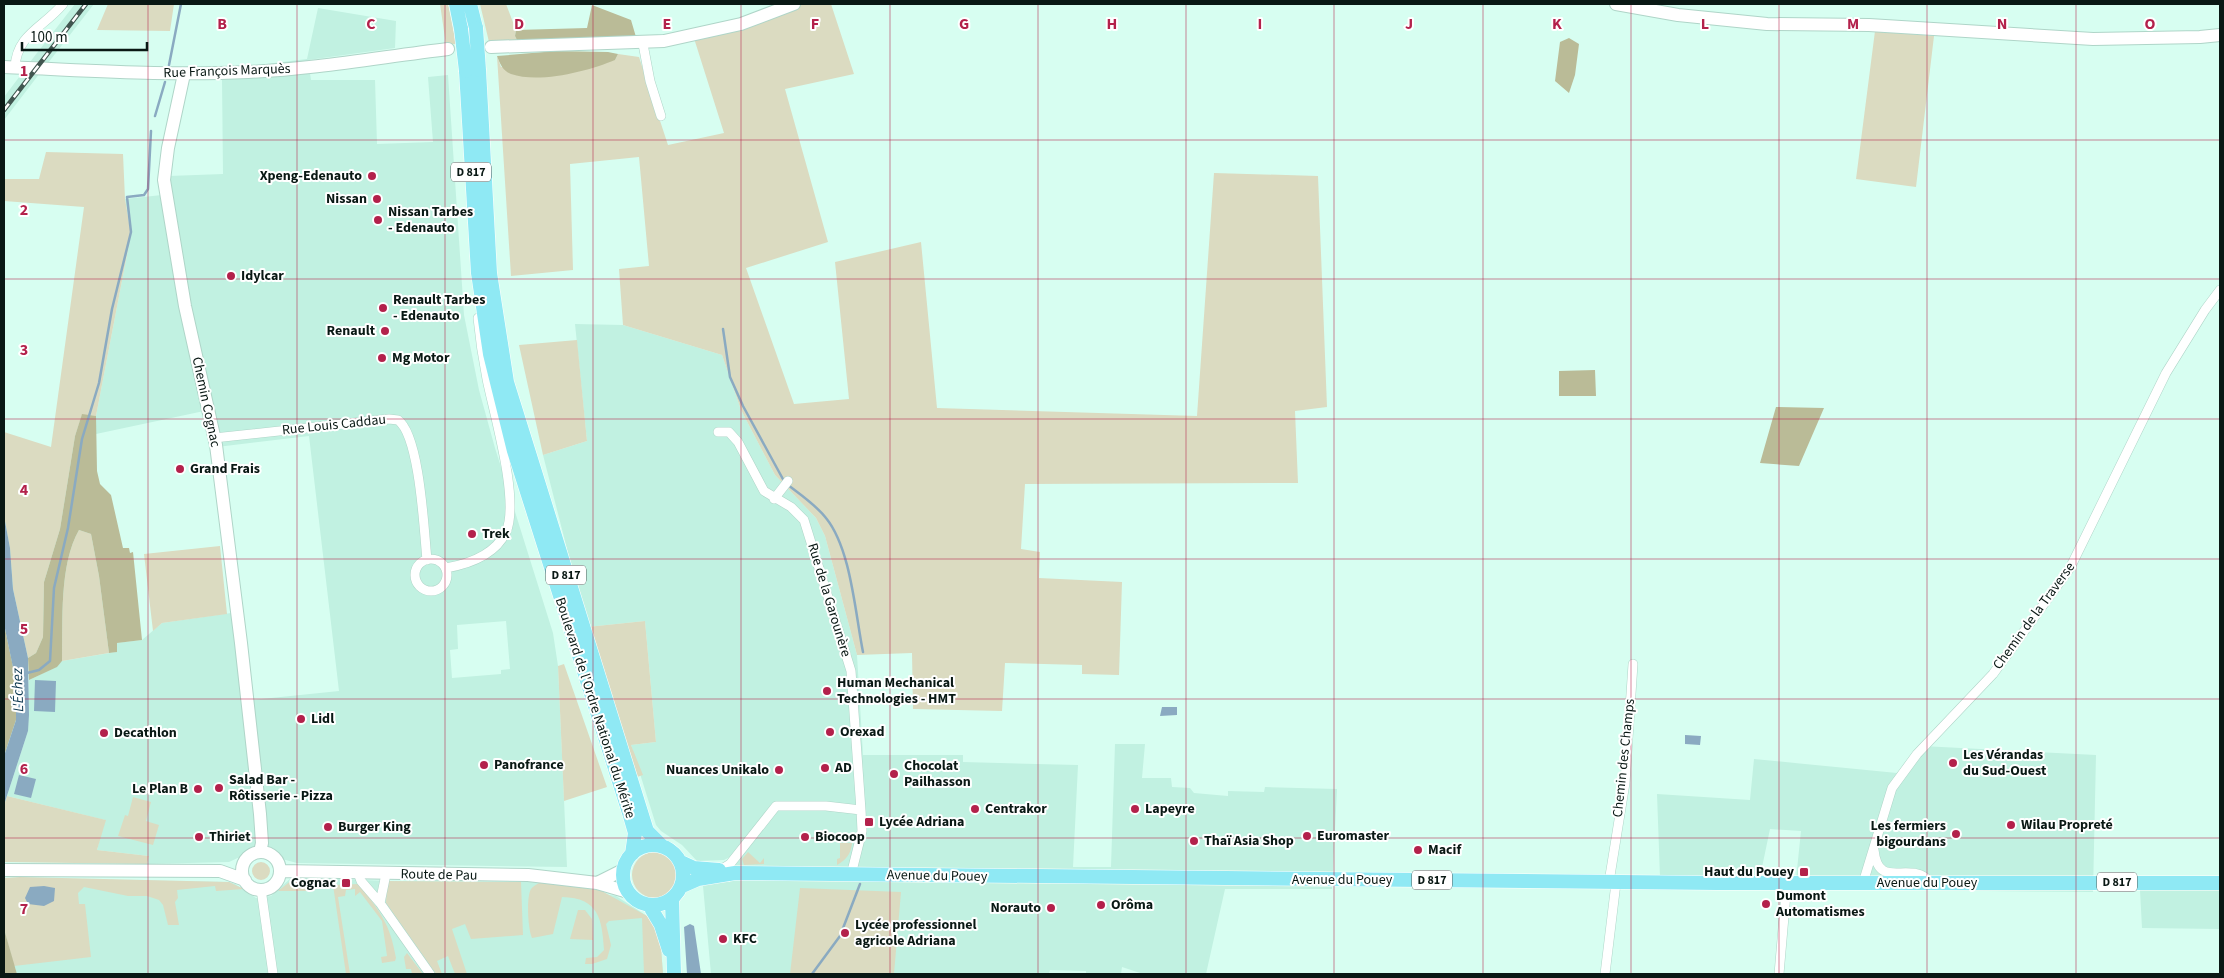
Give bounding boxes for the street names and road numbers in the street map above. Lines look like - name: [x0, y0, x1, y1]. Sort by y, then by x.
- street label: Rue François Marquès: [163, 59, 291, 83]
- road number: D 817: [451, 162, 491, 182]
- street label: Chemin Cognac: [187, 355, 225, 450]
- street label: Rue Louis Caddau: [281, 410, 387, 440]
- street label: Rue de la Garounère: [802, 541, 856, 659]
- street label: Chemin de la Traverse: [1988, 558, 2080, 674]
- road number: D 817: [546, 566, 586, 584]
- street label: Boulevard de l'Ordre National du Mérite: [550, 595, 640, 821]
- street label: Chemin des Champs: [1608, 697, 1640, 818]
- street label: Route de Pau: [400, 864, 478, 886]
- street label: Avenue du Pouey: [887, 865, 988, 887]
- street label: Avenue du Pouey: [1292, 870, 1393, 890]
- road number: D 817: [1412, 870, 1452, 890]
- road number: D 817: [2097, 872, 2137, 892]
- street label: Avenue du Pouey: [1877, 873, 1978, 893]

